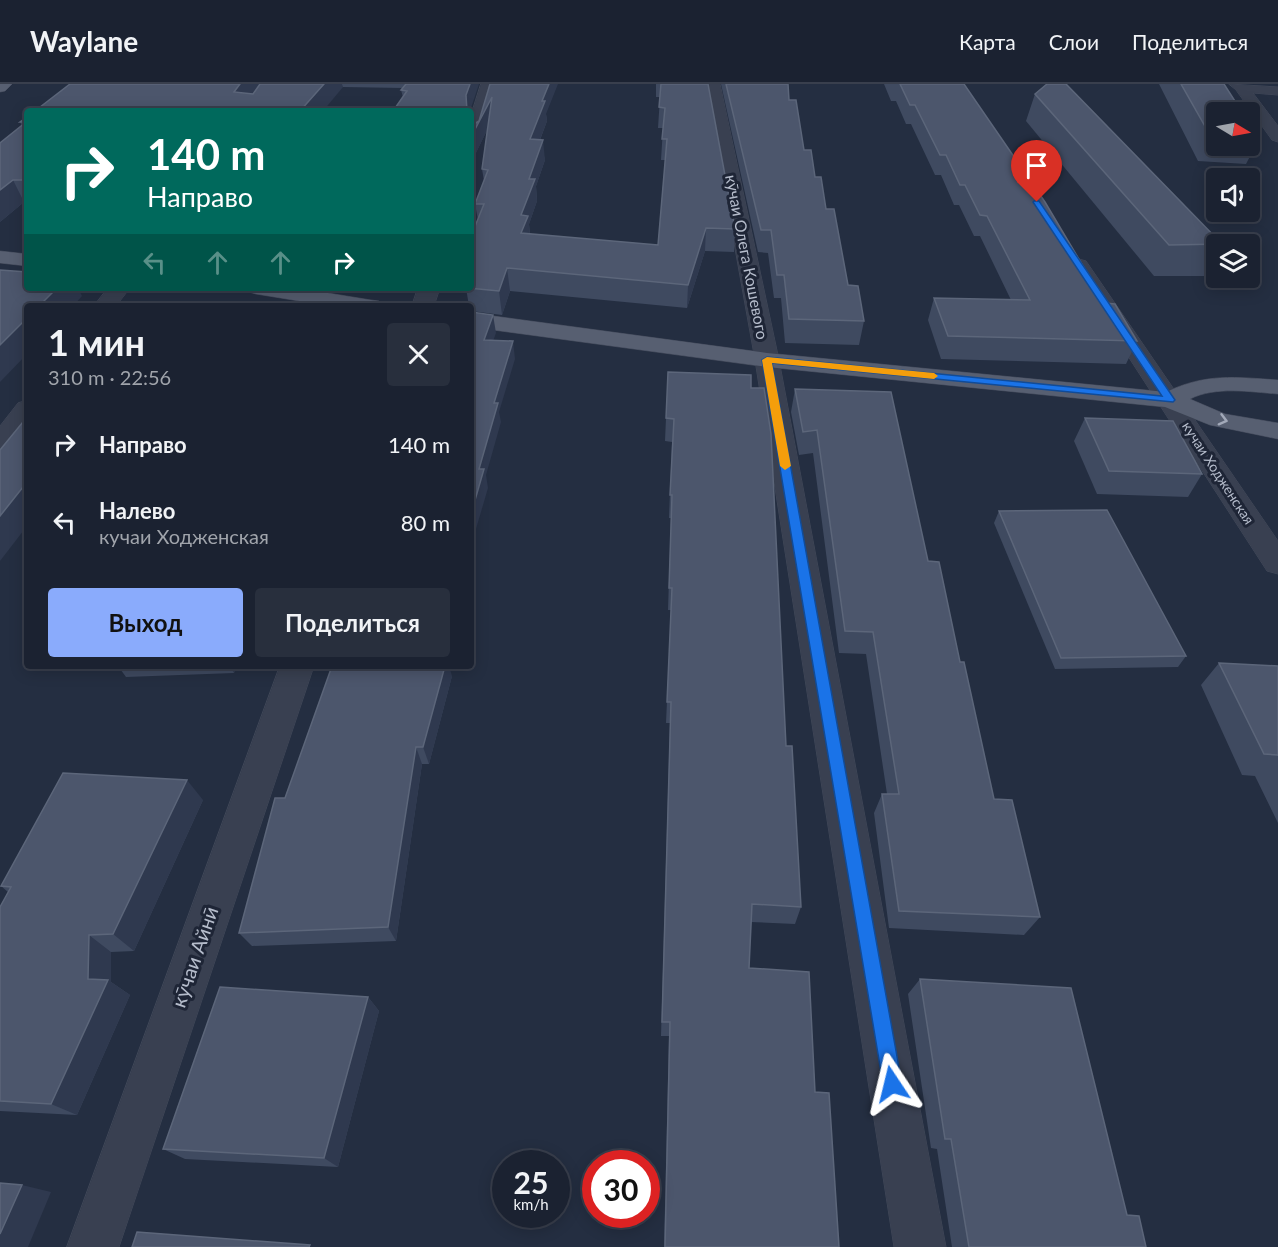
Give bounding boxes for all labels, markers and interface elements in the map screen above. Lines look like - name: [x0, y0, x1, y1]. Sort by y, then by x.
- text: Waylane: [30, 24, 138, 58]
- text: Карта: [959, 29, 1016, 54]
- text: Слои: [1049, 29, 1099, 54]
- text: Поделиться: [1132, 29, 1248, 54]
- north arrow: [1206, 102, 1260, 156]
- map controls: [1206, 102, 1260, 288]
- text: 140 m: [147, 129, 265, 179]
- icon: right: [48, 132, 126, 210]
- pin: [1011, 140, 1062, 202]
- icon: arrive: [1020, 149, 1053, 182]
- button: sound: [1206, 168, 1260, 222]
- street label: кӯчаи Олега Кошевого: [722, 173, 773, 341]
- text: Направо: [147, 180, 253, 213]
- button: layers: [1206, 234, 1260, 288]
- icon: left: [138, 246, 171, 279]
- icon: ahead: [201, 246, 234, 279]
- icon: ahead: [264, 246, 297, 279]
- icon: right: [327, 246, 360, 279]
- text: 1 мин: [48, 320, 145, 364]
- button: close: [387, 323, 450, 386]
- text: 310 m · 22:56: [48, 365, 171, 389]
- one-way arrow: [1217, 413, 1227, 426]
- street label: кучаи Ходженская: [1179, 418, 1258, 527]
- icon: right: [48, 428, 81, 461]
- text: Направо: [99, 431, 187, 458]
- text: 140 m: [388, 431, 450, 458]
- text: Налево: [99, 497, 175, 524]
- icon: left: [48, 506, 81, 539]
- text: 80 m: [401, 509, 450, 536]
- text: кучаи Ходженская: [99, 524, 269, 548]
- button: Выход: [48, 588, 243, 657]
- button: Поделиться: [255, 588, 450, 657]
- street label: кӯчаи Айнӣ: [166, 903, 223, 1010]
- position arrow: [860, 1052, 924, 1116]
- speed limit sign: 30: [582, 1150, 660, 1228]
- text: 25: [514, 1164, 548, 1200]
- text: km/h: [513, 1195, 549, 1213]

